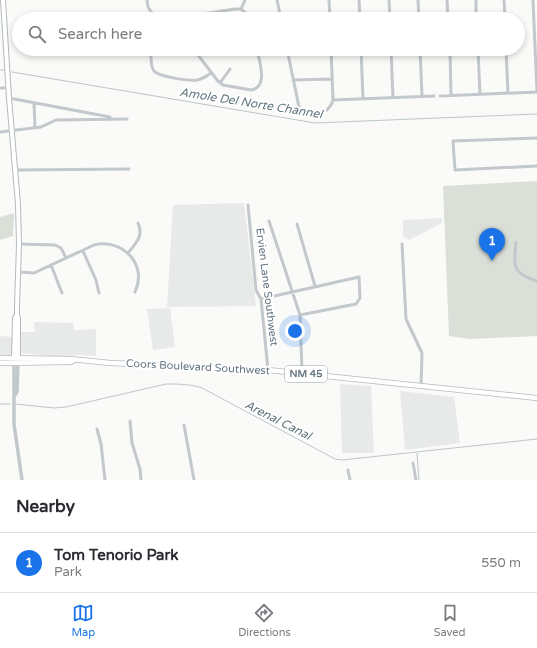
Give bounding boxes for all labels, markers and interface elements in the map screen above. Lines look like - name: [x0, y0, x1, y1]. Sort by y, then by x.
- search box: [12, 12, 525, 56]
- icon: search: [26, 23, 48, 45]
- text: Search here: [58, 25, 142, 43]
- water label: Amole Del Norte Channel: [179, 85, 325, 122]
- street label: Ervien Lane Southwest: [253, 227, 281, 347]
- pin: 1: [479, 228, 505, 261]
- your location: [285, 321, 305, 341]
- street label: Coors Boulevard Southwest: [126, 357, 270, 377]
- road number: NM 45: [285, 366, 327, 382]
- water label: Arenal Canal: [243, 397, 315, 444]
- text: Nearby: [16, 496, 75, 517]
- text: Tom Tenorio Park: [54, 546, 178, 564]
- text: 1: [25, 555, 33, 571]
- text: 550 m: [481, 555, 521, 571]
- text: Park: [54, 564, 82, 580]
- tab: Map: [71, 602, 95, 639]
- tab: Directions: [238, 602, 291, 639]
- tab: Saved: [434, 602, 466, 639]

